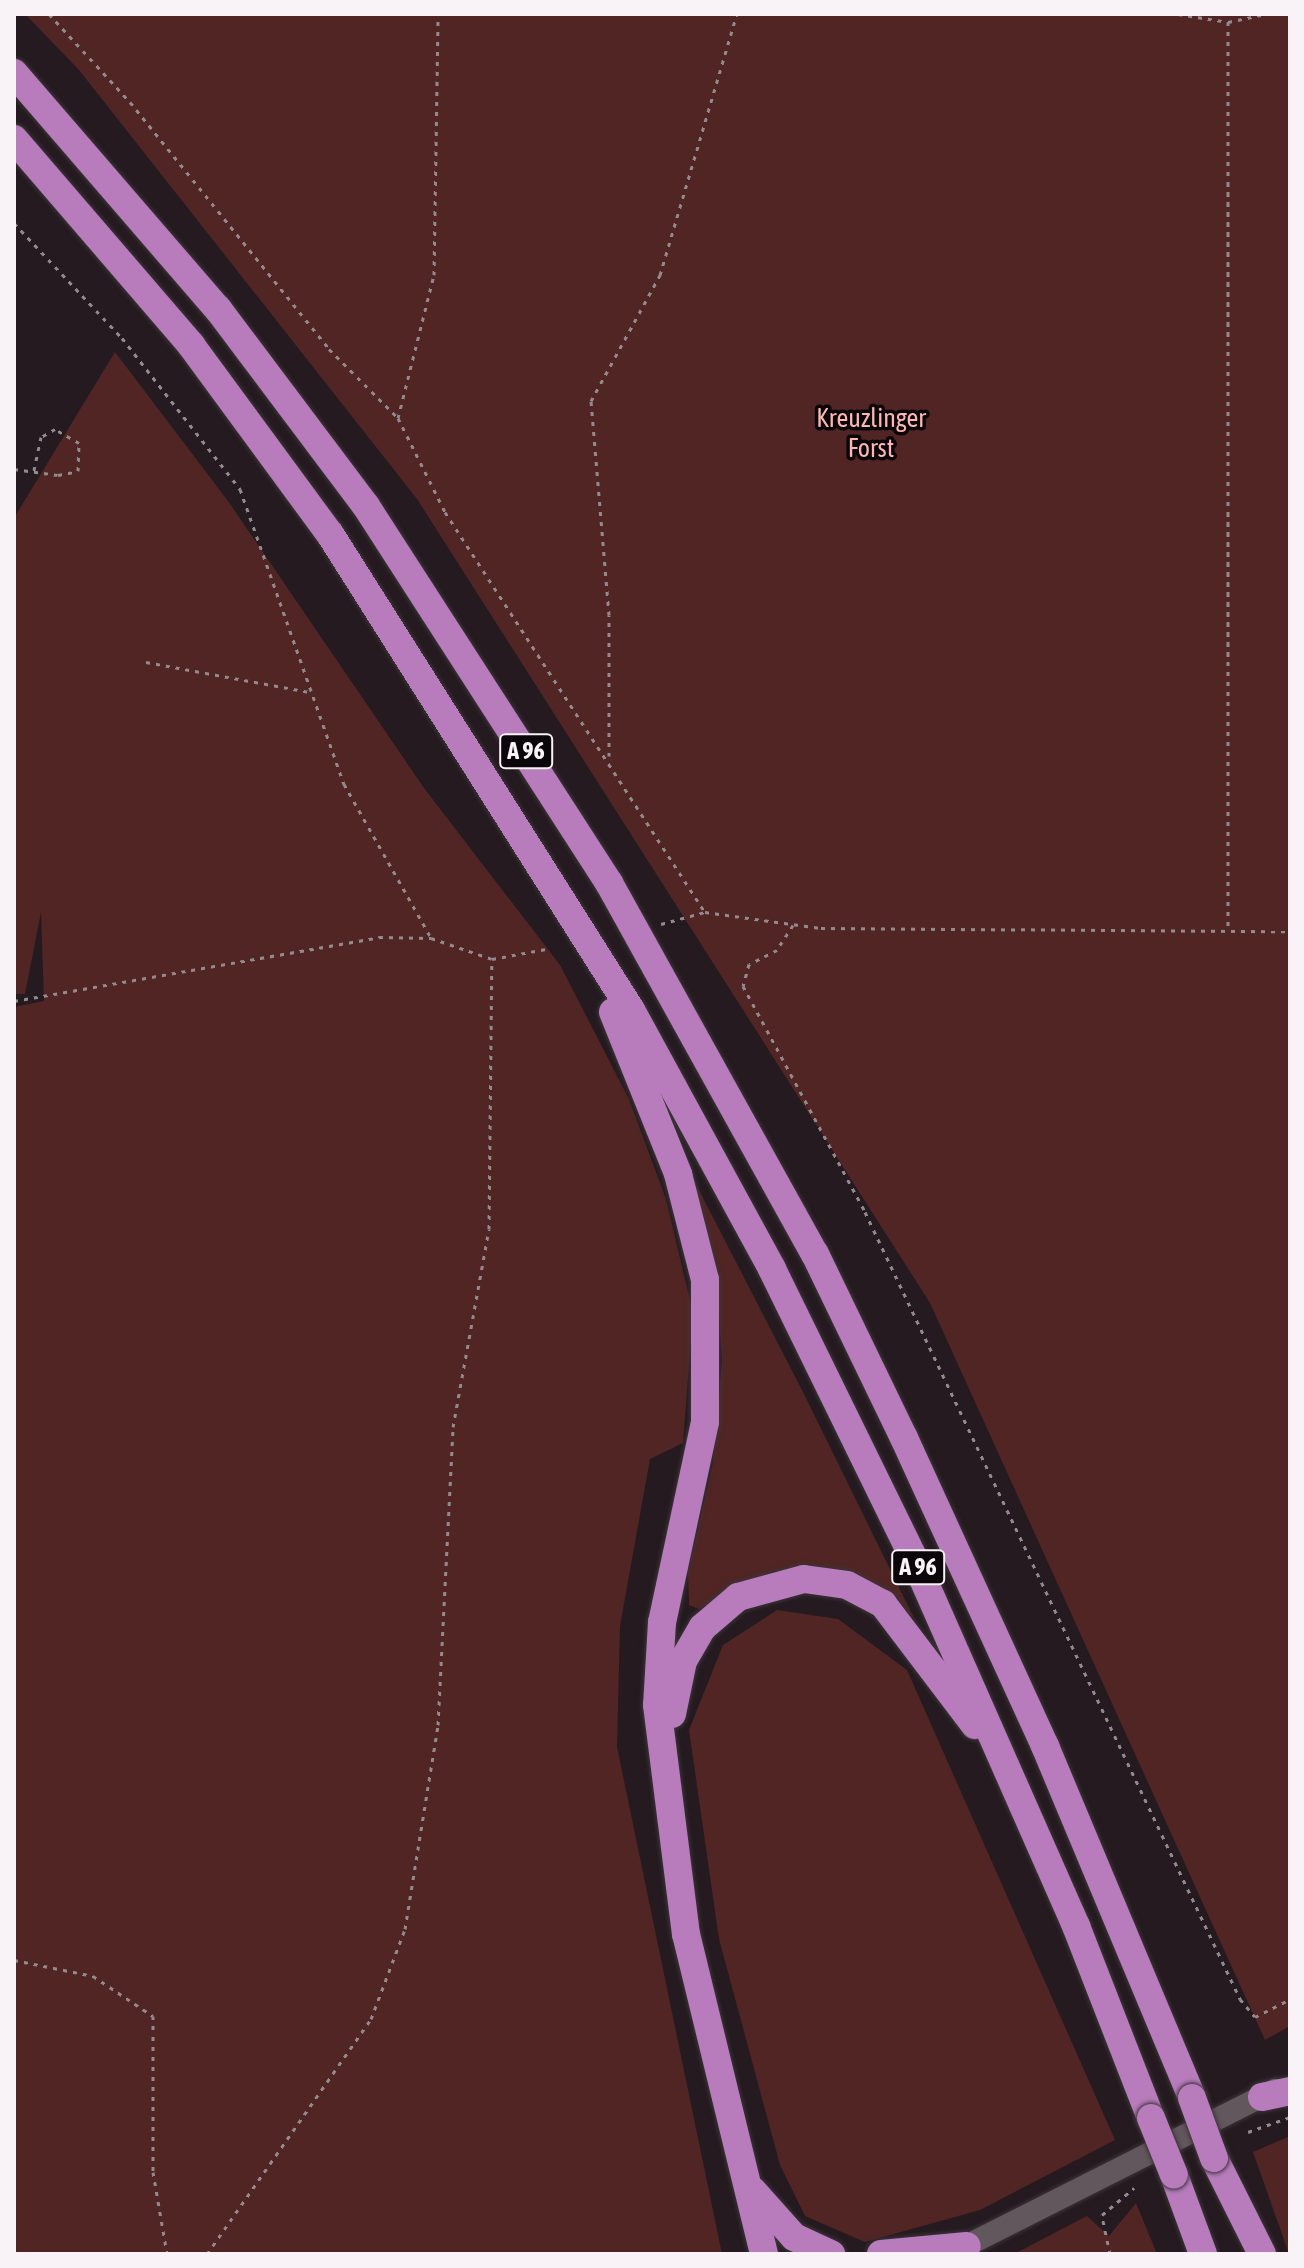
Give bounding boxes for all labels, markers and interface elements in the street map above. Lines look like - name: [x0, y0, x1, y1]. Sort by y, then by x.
- park label: Kreuzlinger Forst: [816, 403, 926, 464]
- road number: A 96: [498, 731, 554, 771]
- road number: A 96: [890, 1547, 946, 1587]

